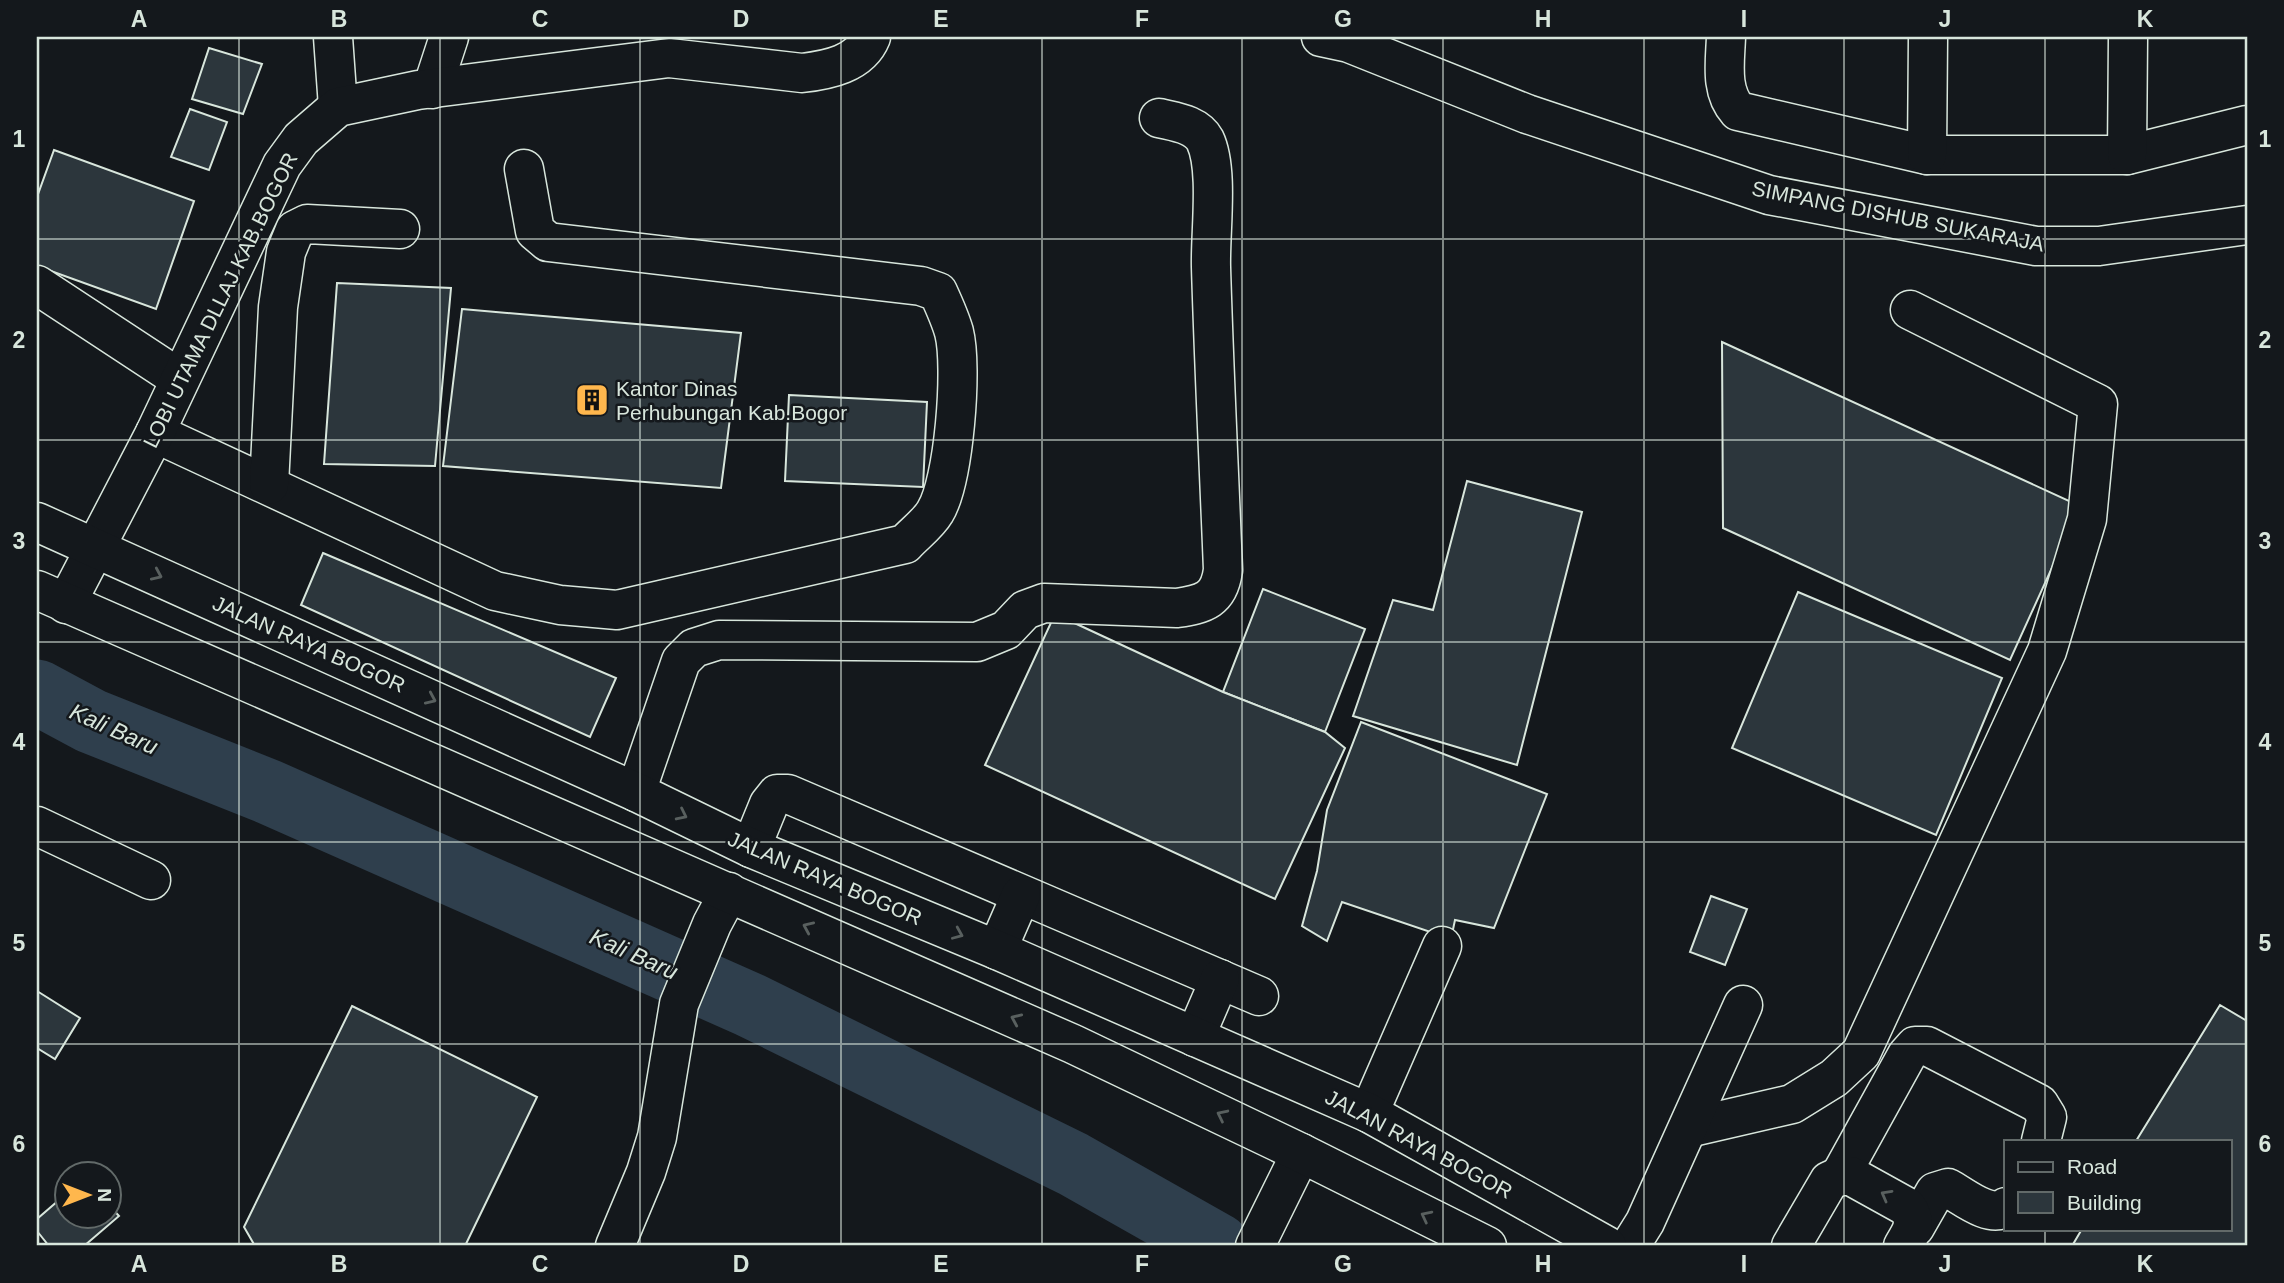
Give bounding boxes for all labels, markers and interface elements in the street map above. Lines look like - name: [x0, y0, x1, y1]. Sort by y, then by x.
- text: A: [131, 6, 147, 32]
- text: B: [331, 6, 347, 32]
- text: C: [532, 6, 548, 32]
- text: D: [733, 6, 749, 32]
- text: E: [933, 6, 949, 32]
- text: F: [1135, 6, 1149, 32]
- text: G: [1334, 6, 1352, 32]
- text: H: [1535, 6, 1551, 32]
- text: I: [1741, 6, 1747, 32]
- text: J: [1939, 6, 1951, 32]
- text: K: [2137, 6, 2154, 32]
- text: 1: [13, 126, 26, 152]
- text: 1: [2259, 126, 2272, 152]
- street label: LOBI UTAMA DLLAJ KAB.BOGOR: [138, 149, 302, 451]
- street label: SIMPANG DISHUB SUKARAJA: [1750, 176, 2046, 256]
- text: 2: [13, 327, 25, 353]
- text: 2: [2259, 327, 2271, 353]
- place label: Kantor Dinas Perhubungan Kab.Bogor: [616, 377, 847, 424]
- building icon: Kantor Dinas Perhubungan Kab.Bogor: [573, 381, 611, 419]
- text: 3: [13, 528, 25, 554]
- text: 3: [2259, 528, 2271, 554]
- one-way arrow: [150, 567, 162, 581]
- street label: JALAN RAYA BOGOR: [209, 591, 409, 697]
- one-way arrow: [424, 691, 436, 705]
- water label: Kali Baru: [66, 698, 162, 760]
- text: 4: [13, 729, 26, 755]
- text: 4: [2259, 729, 2272, 755]
- one-way arrow: [675, 806, 687, 820]
- street label: JALAN RAYA BOGOR: [725, 827, 925, 929]
- one-way arrow: [802, 921, 815, 935]
- water label: Kali Baru: [586, 923, 682, 985]
- one-way arrow: [951, 926, 964, 940]
- text: 5: [13, 930, 26, 956]
- text: 5: [2259, 930, 2272, 956]
- one-way arrow: [1011, 1013, 1023, 1027]
- street label: JALAN RAYA BOGOR: [1322, 1085, 1516, 1203]
- one-way arrow: [1217, 1109, 1229, 1123]
- text: 6: [13, 1131, 25, 1157]
- text: 6: [2259, 1131, 2271, 1157]
- legend: [2004, 1140, 2232, 1230]
- text: Road: [2067, 1155, 2117, 1178]
- north arrow: [52, 1160, 122, 1230]
- text: N: [94, 1188, 115, 1202]
- one-way arrow: [1881, 1190, 1894, 1203]
- text: Building: [2067, 1191, 2142, 1214]
- one-way arrow: [1421, 1210, 1433, 1224]
- text: A: [131, 1251, 147, 1277]
- text: B: [331, 1251, 347, 1277]
- text: C: [532, 1251, 548, 1277]
- text: D: [733, 1251, 749, 1277]
- text: E: [933, 1251, 949, 1277]
- text: F: [1135, 1251, 1149, 1277]
- text: G: [1334, 1251, 1352, 1277]
- text: H: [1535, 1251, 1551, 1277]
- text: I: [1741, 1251, 1747, 1277]
- text: J: [1939, 1251, 1951, 1277]
- text: K: [2137, 1251, 2154, 1277]

